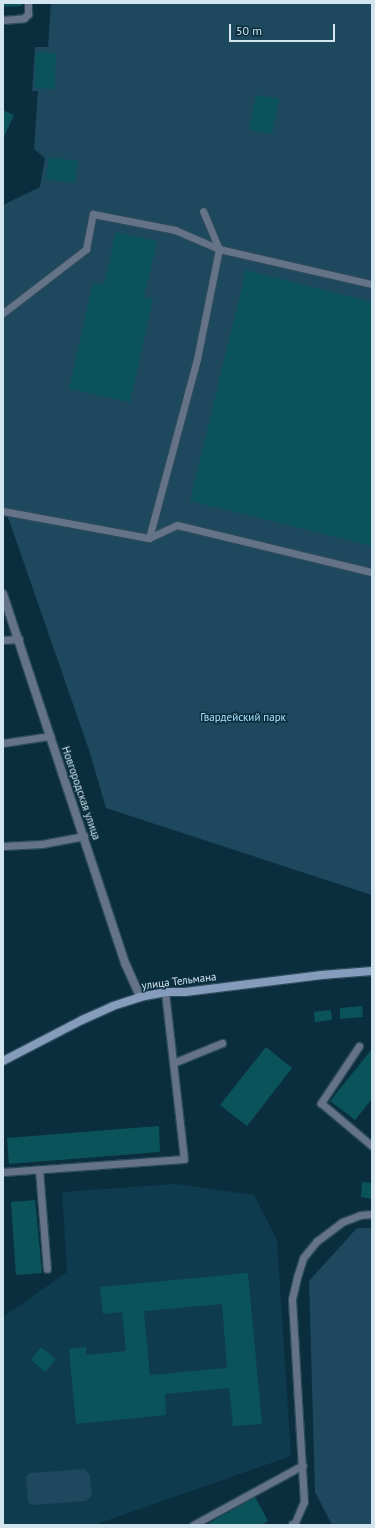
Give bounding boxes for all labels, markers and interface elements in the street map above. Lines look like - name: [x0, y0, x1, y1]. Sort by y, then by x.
- scale bar: [231, 16, 337, 42]
- text: 50 m: [236, 23, 262, 38]
- park label: Гвардейский парк: [200, 710, 286, 724]
- street label: Новгородская улица: [59, 744, 103, 842]
- street label: улица Тельмана: [141, 970, 217, 992]

